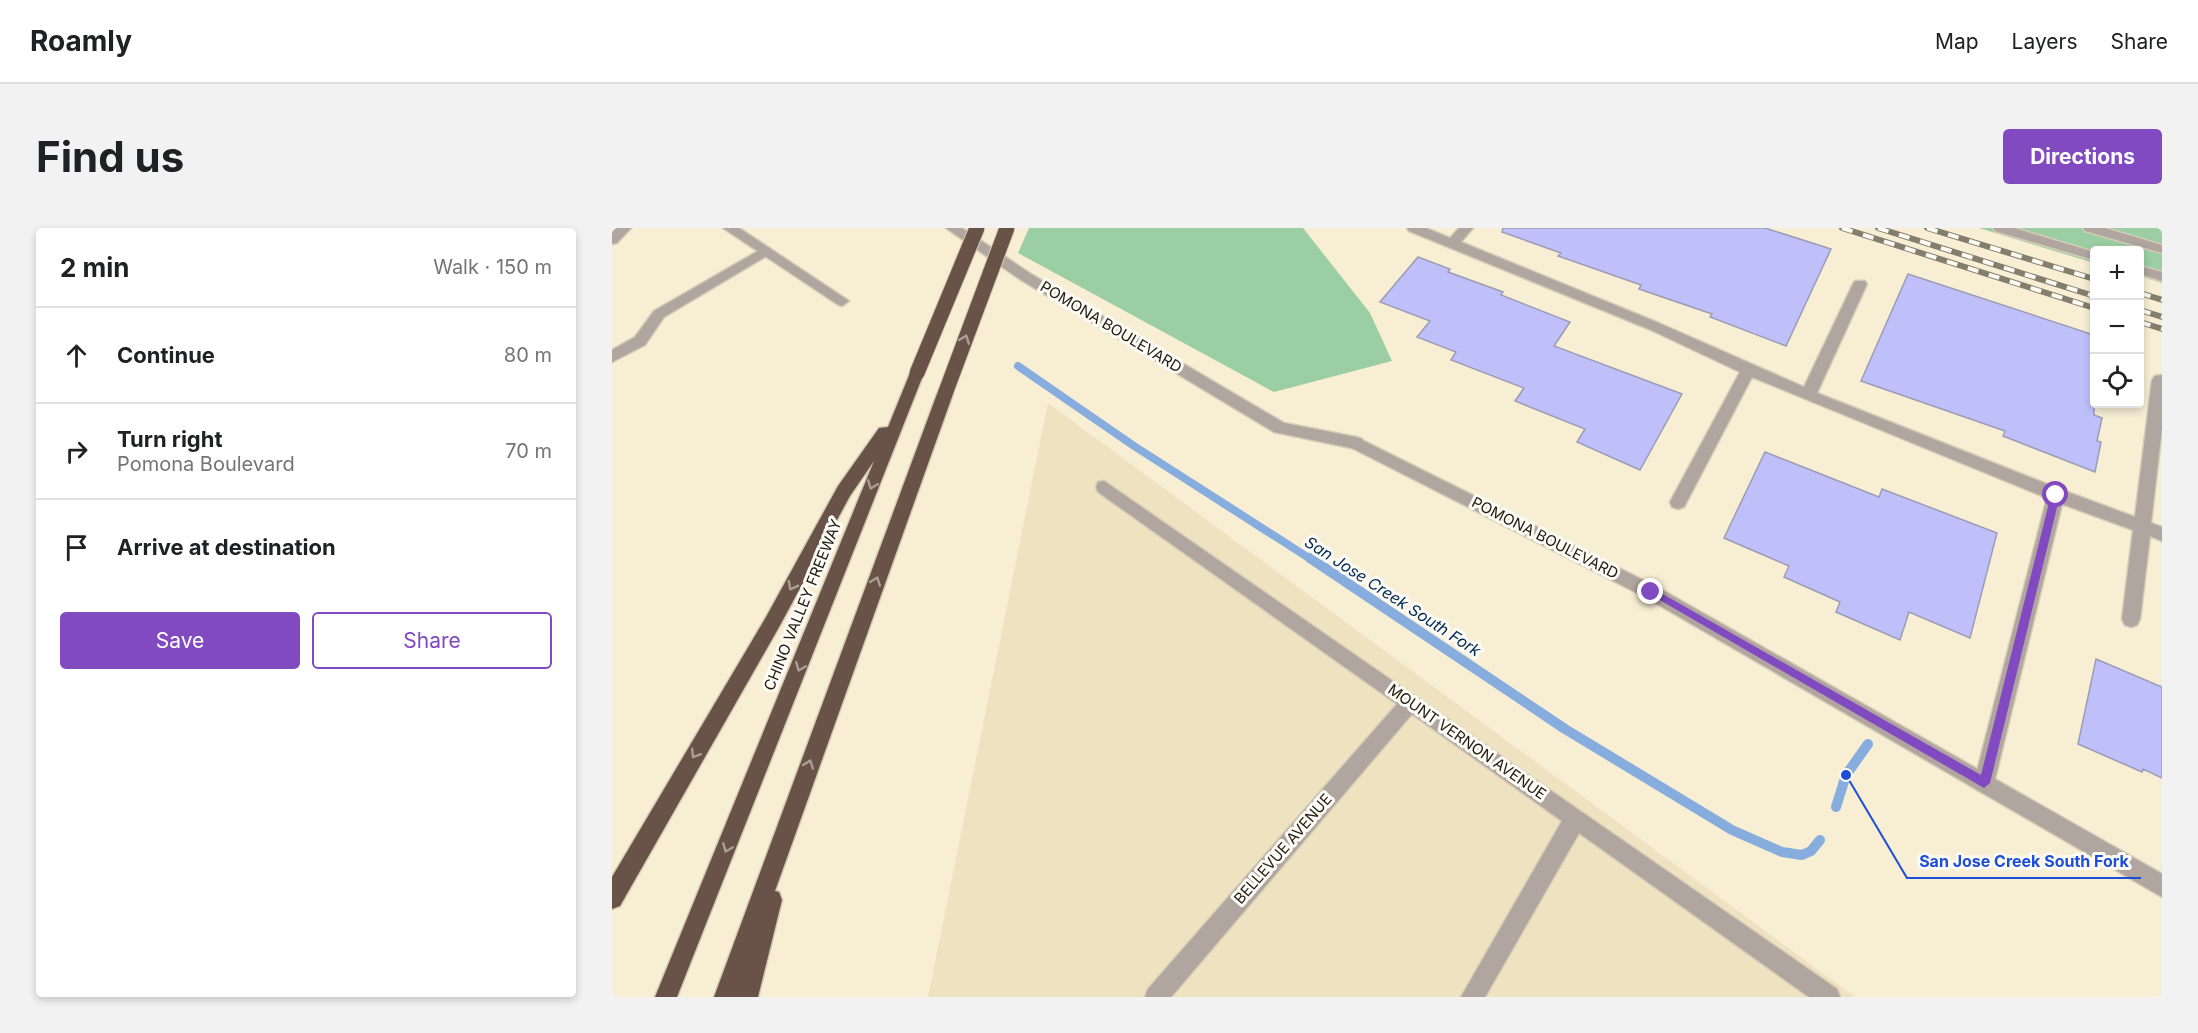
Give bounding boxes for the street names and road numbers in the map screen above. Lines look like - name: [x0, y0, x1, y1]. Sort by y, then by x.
- street label: POMONA BOULEVARD: [1037, 277, 1186, 376]
- street label: POMONA BOULEVARD: [1469, 492, 1622, 583]
- street label: CHINO VALLEY FREEWAY: [759, 516, 846, 693]
- street label: MOUNT VERNON AVENUE: [1384, 680, 1550, 804]
- street label: BELLEVUE AVENUE: [1230, 790, 1336, 908]

